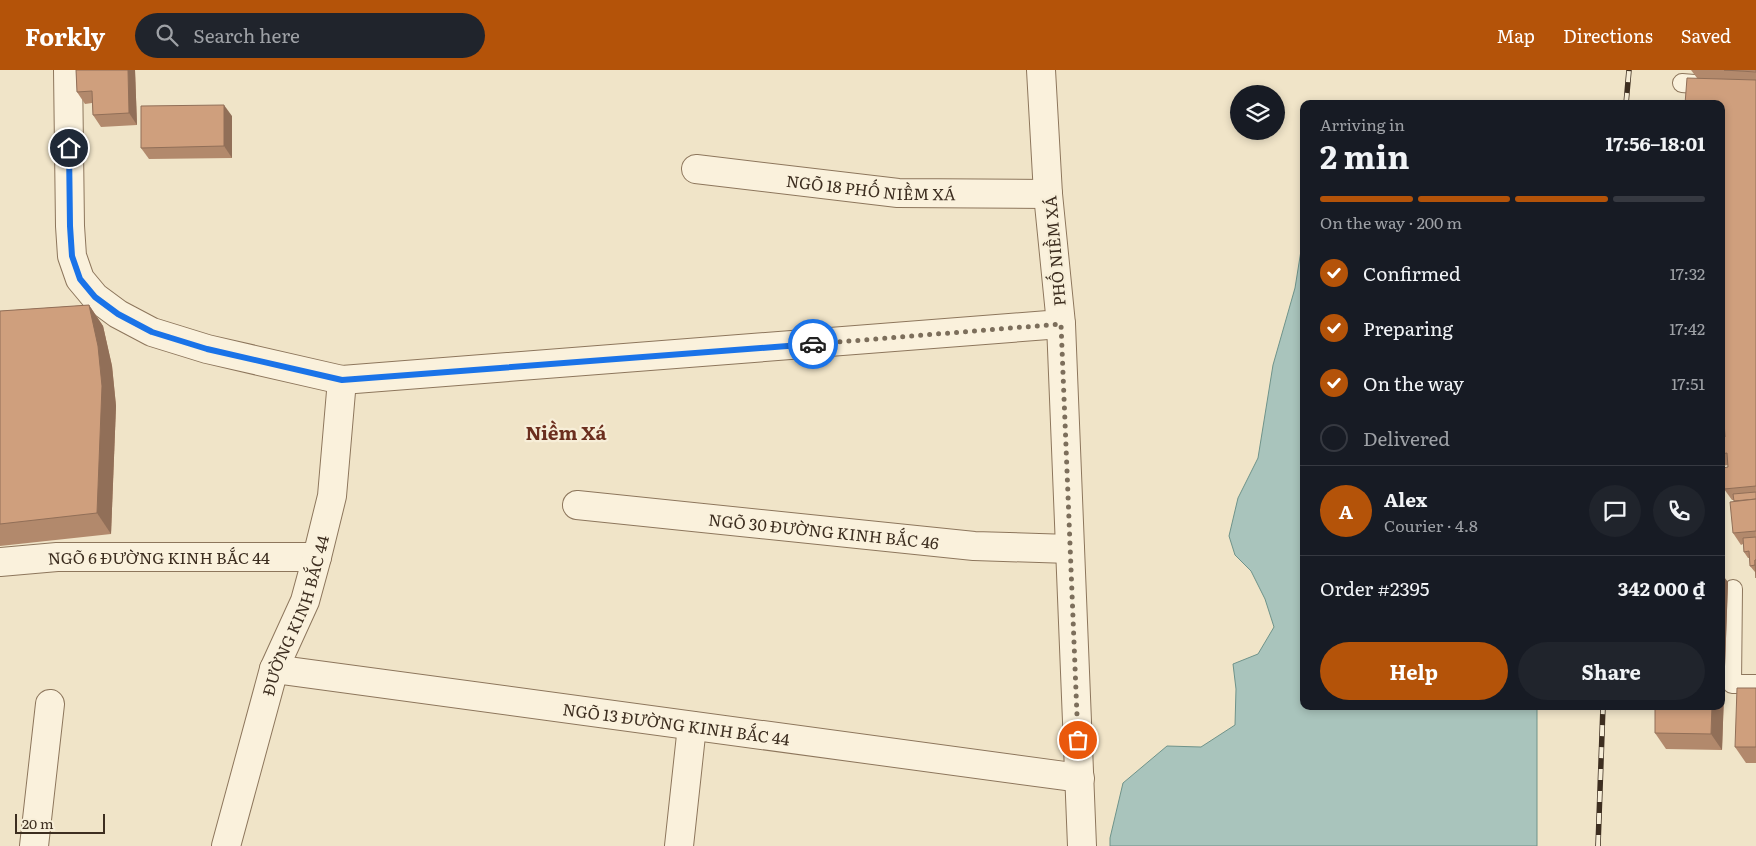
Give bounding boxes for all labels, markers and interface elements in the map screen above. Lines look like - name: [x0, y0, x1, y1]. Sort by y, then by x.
- search box: [135, 13, 485, 58]
- text: Forkly: [25, 18, 105, 53]
- icon: search: [153, 21, 181, 49]
- text: Search here: [193, 21, 300, 49]
- text: Map: [1497, 22, 1535, 49]
- text: Directions: [1563, 22, 1653, 49]
- text: Saved: [1681, 22, 1731, 49]
- map controls: [1230, 85, 1285, 140]
- button: layers: [1230, 85, 1285, 140]
- text: Arriving in: [1320, 112, 1405, 136]
- pin: [48, 127, 90, 169]
- text: 17:56–18:01: [1606, 129, 1705, 157]
- text: 2 min: [1320, 131, 1409, 179]
- icon: home: [55, 134, 83, 162]
- street label: NGÕ 18 PHỐ NIỀM XÁ: [785, 168, 956, 205]
- street label: PHỐ NIỀM XÁ: [1037, 195, 1071, 307]
- text: On the way · 200 m: [1320, 210, 1462, 234]
- icon: check: [1320, 259, 1348, 287]
- text: Confirmed: [1363, 259, 1461, 287]
- text: 17:32: [1670, 261, 1705, 285]
- icon: check: [1320, 314, 1348, 342]
- text: Preparing: [1363, 314, 1453, 342]
- text: 17:42: [1669, 316, 1705, 340]
- courier: [788, 319, 838, 369]
- icon: car: [799, 330, 827, 358]
- icon: check: [1320, 369, 1348, 397]
- text: On the way: [1363, 369, 1464, 397]
- text: 17:51: [1671, 371, 1705, 395]
- district label: Niềm Xá: [525, 418, 607, 446]
- text: Delivered: [1363, 424, 1450, 452]
- text: Alex: [1384, 485, 1427, 513]
- button: chat: [1589, 485, 1641, 537]
- button: phone: [1653, 485, 1705, 537]
- text: A: [1339, 497, 1353, 525]
- street label: NGÕ 30 ĐƯỜNG KINH BẮC 46: [707, 507, 940, 554]
- text: Courier · 4.8: [1384, 513, 1478, 537]
- street label: ĐƯỜNG KINH BẮC 44: [255, 532, 334, 699]
- street label: NGÕ 6 ĐƯỜNG KINH BẮC 44: [47, 545, 270, 570]
- text: Order #2395: [1320, 574, 1429, 602]
- text: 342 000 ₫: [1618, 574, 1705, 602]
- button: Help: [1320, 642, 1508, 700]
- button: Share: [1518, 642, 1705, 700]
- street label: NGÕ 13 ĐƯỜNG KINH BẮC 44: [561, 696, 792, 751]
- pin: [1057, 719, 1099, 761]
- icon: bag: [1064, 726, 1092, 754]
- scale bar: [15, 811, 105, 834]
- text: 20 m: [22, 813, 54, 833]

